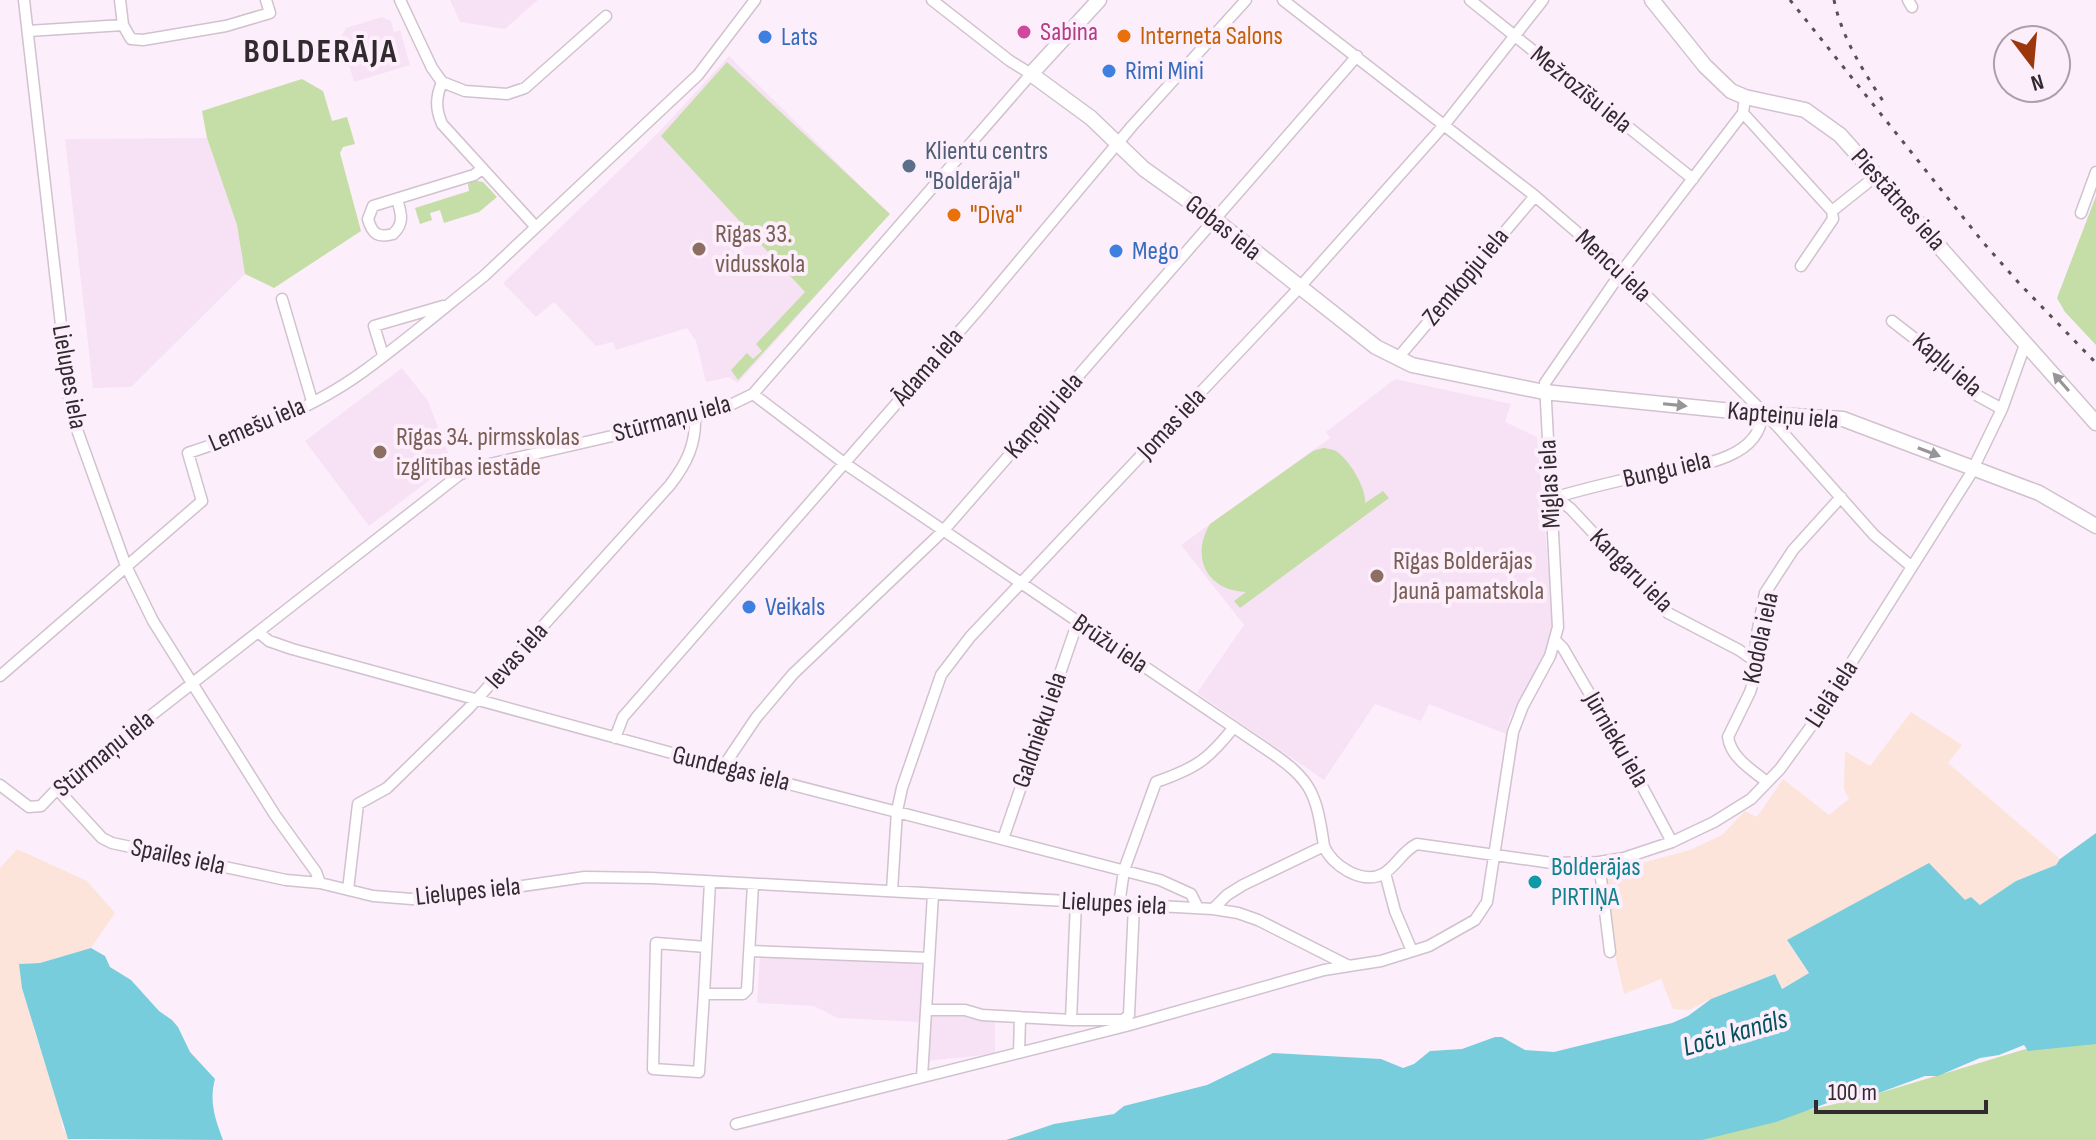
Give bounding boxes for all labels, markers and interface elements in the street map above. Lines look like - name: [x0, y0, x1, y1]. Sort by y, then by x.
- place label: Sabina: [1040, 17, 1098, 48]
- place label: Interneta Salons: [1140, 21, 1283, 52]
- place label: Lats: [781, 22, 818, 53]
- marker: Sabina: [1015, 23, 1033, 41]
- north arrow: [1992, 24, 2072, 104]
- marker: Interneta Salons: [1115, 27, 1133, 45]
- marker: Lats: [756, 28, 774, 46]
- district label: BOLDERĀJA: [244, 31, 398, 72]
- street label: Mežrozīšu iela: [1524, 40, 1638, 140]
- place label: Rimi Mini: [1125, 56, 1204, 87]
- marker: Rimi Mini: [1100, 62, 1118, 80]
- text: N: [2028, 67, 2046, 96]
- place label: Klientu centrs "Bolderāja": [925, 136, 1048, 197]
- street label: Piestātnes iela: [1844, 143, 1952, 257]
- marker: Klientu centrs "Bolderāja": [900, 157, 918, 175]
- street label: Gobas iela: [1179, 189, 1267, 267]
- place label: "Diva": [970, 200, 1023, 231]
- marker: "Diva": [945, 206, 963, 224]
- place label: Rīgas 33. vidusskola: [715, 219, 805, 280]
- street label: Zemkopju iela: [1416, 222, 1516, 332]
- street label: Mencu iela: [1569, 223, 1657, 309]
- place label: Mego: [1132, 236, 1179, 267]
- marker: Rīgas 33. vidusskola: [690, 240, 708, 258]
- marker: Mego: [1107, 242, 1125, 260]
- street label: Lielupes iela: [45, 322, 93, 432]
- street label: Ādama iela: [885, 322, 970, 413]
- street label: Kapļu iela: [1906, 326, 1988, 404]
- street label: Kaņepju iela: [998, 367, 1090, 465]
- one-way arrow: [2053, 373, 2070, 393]
- street label: Jomas iela: [1131, 382, 1213, 467]
- street label: Stūrmaņu iela: [610, 388, 734, 450]
- street label: Lemešu iela: [204, 391, 310, 459]
- street label: Kapteiņu iela: [1726, 396, 1840, 436]
- one-way arrow: [1663, 399, 1688, 412]
- place label: Rīgas 34. pirmsskolas izglītības iestāde: [396, 422, 580, 483]
- street label: Miglas iela: [1532, 439, 1568, 529]
- marker: Rīgas 34. pirmsskolas izglītības iestāde: [371, 443, 389, 461]
- street label: Bungu iela: [1620, 445, 1714, 495]
- one-way arrow: [1917, 446, 1941, 458]
- street label: Kangaru iela: [1583, 523, 1679, 619]
- place label: Rīgas Bolderājas Jaunā pamatskola: [1392, 546, 1544, 607]
- marker: Rīgas Bolderājas Jaunā pamatskola: [1368, 567, 1386, 585]
- street label: Kodola iela: [1736, 589, 1786, 687]
- place label: Veikals: [765, 592, 825, 623]
- marker: Veikals: [740, 598, 758, 616]
- street label: Brūžu iela: [1066, 608, 1154, 680]
- street label: Ievas iela: [479, 616, 555, 696]
- street label: Lielā iela: [1799, 655, 1865, 733]
- street label: Galdnieku iela: [1006, 668, 1074, 792]
- street label: Jūrnieku iela: [1576, 686, 1656, 793]
- street label: Stūrmaņu iela: [47, 704, 161, 804]
- street label: Gundegas iela: [669, 739, 793, 799]
- street label: Spailes iela: [128, 832, 228, 882]
- place label: Bolderājas PIRTIŅA: [1551, 852, 1641, 913]
- street label: Lielupes iela: [414, 871, 522, 913]
- marker: Bolderājas PIRTIŅA: [1526, 873, 1544, 891]
- street label: Lielupes iela: [1061, 886, 1167, 922]
- water label: Loču kanāls: [1679, 1002, 1791, 1064]
- scale bar: [1816, 1064, 1986, 1114]
- text: 100 m: [1828, 1078, 1877, 1107]

